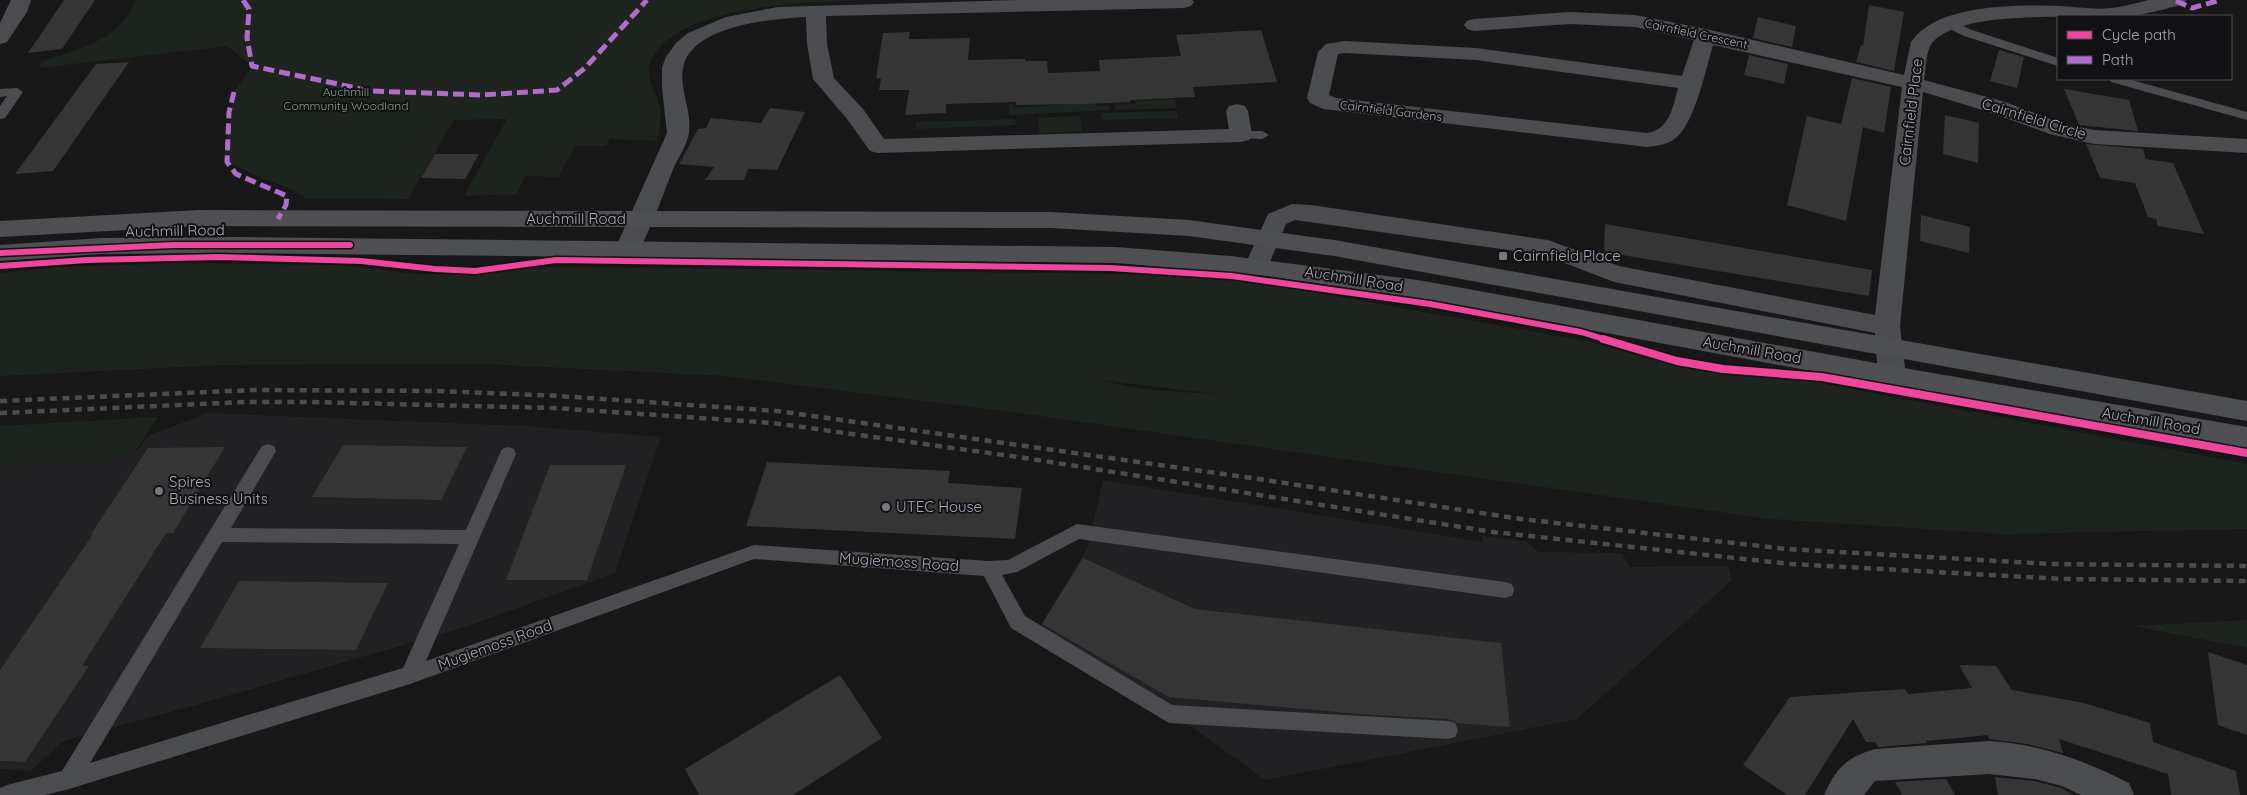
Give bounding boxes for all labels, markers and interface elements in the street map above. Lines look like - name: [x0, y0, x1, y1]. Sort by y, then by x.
- street label: Cairnfield Crescent: [1643, 15, 1749, 52]
- legend: [2057, 15, 2232, 80]
- text: Cycle path: [2102, 25, 2176, 44]
- text: Path: [2102, 50, 2134, 69]
- street label: Cairnfield Place: [1895, 57, 1927, 167]
- park label: Auchmill Community Woodland: [284, 84, 408, 113]
- street label: Cairnfield Circle: [1980, 94, 2089, 143]
- street label: Cairnfield Gardens: [1339, 97, 1443, 124]
- street label: Auchmill Road: [526, 209, 626, 228]
- street label: Auchmill Road: [125, 220, 225, 241]
- place label: Cairnfield Place: [1513, 246, 1621, 265]
- marker: Cairnfield Place: [1497, 250, 1509, 262]
- street label: Auchmill Road: [1303, 261, 1405, 296]
- street label: Auchmill Road: [1701, 332, 1803, 368]
- street label: Auchmill Road: [2100, 403, 2202, 439]
- place label: Spires Business Units: [169, 472, 268, 508]
- marker: Spires Business Units: [153, 485, 165, 497]
- place label: UTEC House: [896, 497, 982, 516]
- marker: UTEC House: [880, 501, 892, 513]
- street label: Mugiemoss Road: [839, 548, 960, 575]
- street label: Mugiemoss Road: [435, 615, 554, 674]

